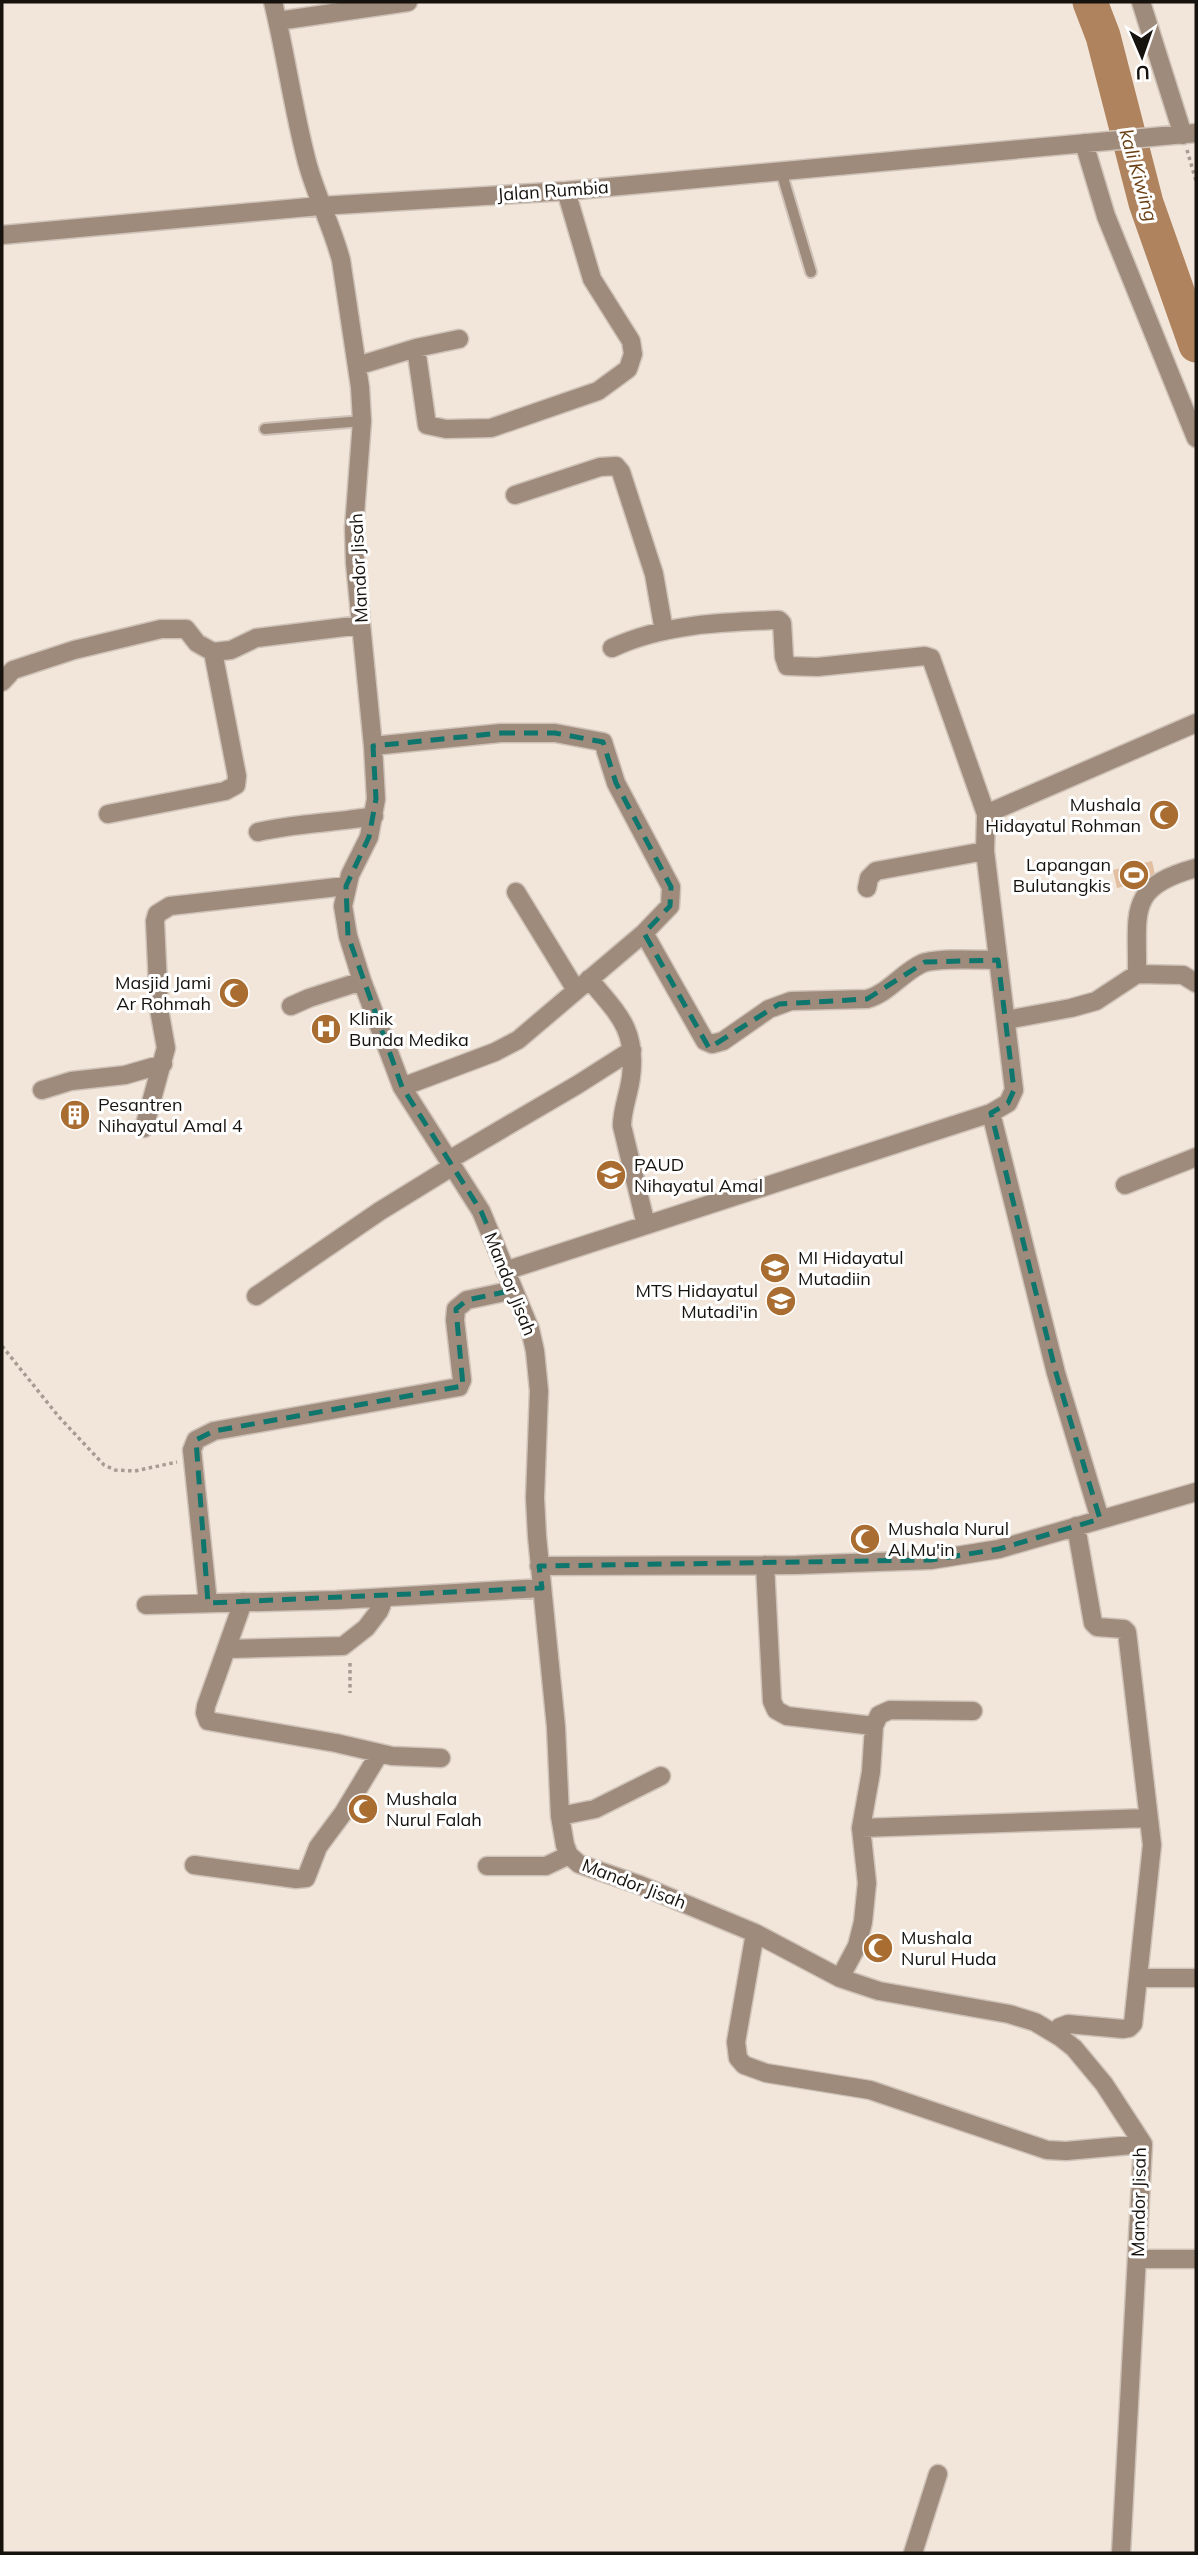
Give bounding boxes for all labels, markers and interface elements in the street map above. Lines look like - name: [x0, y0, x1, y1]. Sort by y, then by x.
- north arrow: [1107, 21, 1177, 91]
- text: U: [1135, 61, 1150, 85]
- water label: kali Kiwing: [1114, 126, 1164, 224]
- street label: Jalan Rumbia: [497, 175, 609, 206]
- street label: Mandor Jisah: [344, 513, 373, 623]
- place label: Mushala Hidayatul Rohman: [985, 793, 1141, 837]
- mosque icon: Mushala Hidayatul Rohman: [1147, 798, 1181, 832]
- place label: Lapangan Bulutangkis: [1013, 853, 1111, 897]
- sports icon: Lapangan Bulutangkis: [1117, 858, 1151, 892]
- place label: Masjid Jami Ar Rohmah: [115, 971, 211, 1015]
- mosque icon: Masjid Jami Ar Rohmah: [217, 976, 251, 1010]
- place label: Klinik Bunda Medika: [349, 1007, 469, 1051]
- hospital icon: Klinik Bunda Medika: [309, 1012, 343, 1046]
- place label: Pesantren Nihayatul Amal 4: [98, 1093, 243, 1137]
- building icon: Pesantren Nihayatul Amal 4: [58, 1098, 92, 1132]
- place label: PAUD Nihayatul Amal: [634, 1153, 763, 1197]
- school or university icon: PAUD Nihayatul Amal: [594, 1158, 628, 1192]
- street label: Mandor Jisah: [479, 1229, 542, 1339]
- place label: MI Hidayatul Mutadiin: [798, 1246, 904, 1290]
- school or university icon: MI Hidayatul Mutadiin: [758, 1251, 792, 1285]
- place label: MTS Hidayatul Mutadi'in: [635, 1279, 758, 1323]
- school or university icon: MTS Hidayatul Mutadi'in: [764, 1284, 798, 1318]
- place label: Mushala Nurul Al Mu'in: [888, 1517, 1009, 1561]
- mosque icon: Mushala Nurul Al Mu'in: [848, 1522, 882, 1556]
- place label: Mushala Nurul Falah: [386, 1787, 482, 1831]
- mosque icon: Mushala Nurul Falah: [346, 1792, 380, 1826]
- street label: Mandor Jisah: [579, 1853, 689, 1914]
- place label: Mushala Nurul Huda: [901, 1926, 997, 1970]
- mosque icon: Mushala Nurul Huda: [861, 1931, 895, 1965]
- street label: Mandor Jisah: [1126, 2147, 1151, 2257]

